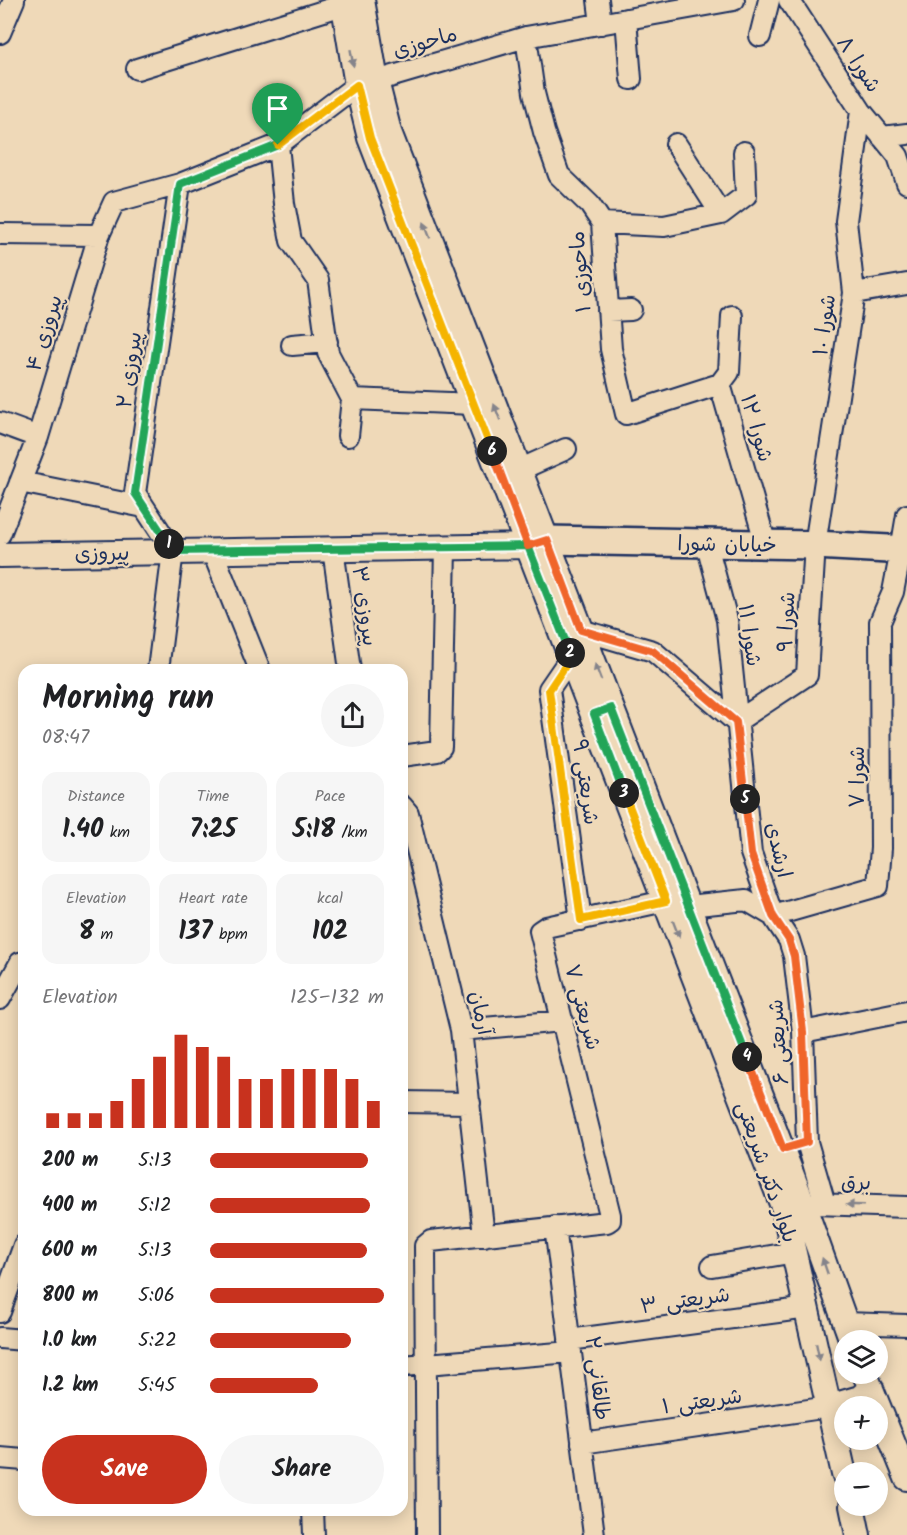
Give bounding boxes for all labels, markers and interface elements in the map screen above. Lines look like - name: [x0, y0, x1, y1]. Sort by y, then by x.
- street label: ماحوزی: [389, 19, 462, 68]
- street label: شورا ۸: [827, 30, 888, 100]
- one-way arrow: [348, 48, 357, 67]
- pin: [252, 83, 303, 145]
- icon: arrive: [261, 92, 294, 125]
- one-way arrow: [422, 221, 431, 239]
- street label: ماحوزی ۱: [561, 230, 601, 314]
- street label: پیروزی ۴: [18, 291, 73, 376]
- street label: شورا ۱۰: [805, 292, 846, 358]
- street label: پیروزی ۲: [109, 330, 152, 411]
- street label: شورا ۱۲: [730, 391, 781, 466]
- one-way arrow: [492, 403, 501, 421]
- pin: 6: [477, 436, 507, 466]
- text: 6: [488, 438, 496, 463]
- street label: خیابان شورا: [677, 528, 777, 563]
- pin: 1: [154, 529, 184, 559]
- text: 1: [167, 531, 171, 556]
- street label: پیروزی: [74, 538, 130, 571]
- street label: پیروزی ۳: [342, 564, 385, 648]
- street label: شورا ۹: [769, 591, 806, 653]
- street label: شورا ۱۱: [728, 602, 769, 669]
- pin: 2: [555, 638, 585, 668]
- text: 2: [565, 640, 575, 665]
- one-way arrow: [593, 663, 602, 681]
- text: Morning run: [42, 673, 214, 726]
- button: share: [321, 684, 384, 747]
- text: 08:47: [42, 722, 89, 754]
- street label: شریعتی ۹: [562, 737, 607, 827]
- street label: شورا ۷: [842, 746, 875, 808]
- pin: 3: [609, 778, 639, 808]
- text: 3: [620, 780, 628, 805]
- text: Distance: [67, 784, 125, 809]
- text: Time: [197, 784, 229, 809]
- text: Pace: [315, 784, 345, 809]
- pin: 5: [730, 784, 760, 814]
- text: 5: [741, 786, 749, 811]
- text: 1.40: [62, 809, 103, 851]
- text: 7:25: [190, 809, 236, 851]
- text: 5:18: [292, 809, 335, 851]
- street label: ارشدی: [755, 819, 800, 881]
- text: km: [103, 820, 130, 845]
- text: /km: [335, 820, 368, 845]
- text: Elevation: [66, 886, 126, 911]
- text: Heart rate: [178, 886, 248, 911]
- text: kcal: [317, 886, 343, 911]
- text: 8: [79, 911, 94, 953]
- text: 137: [178, 911, 213, 953]
- text: 102: [312, 911, 348, 953]
- one-way arrow: [671, 920, 681, 938]
- text: m: [94, 922, 113, 947]
- text: bpm: [213, 922, 248, 947]
- street label: شریعتی ۷: [554, 961, 609, 1054]
- text: Elevation: [42, 982, 118, 1014]
- text: 125–132 m: [290, 982, 384, 1014]
- street label: آرمان: [459, 988, 500, 1039]
- street label: شریعتی ۶: [760, 998, 799, 1086]
- pin: 4: [732, 1042, 762, 1072]
- text: 4: [743, 1044, 751, 1069]
- street label: بلوار دکتر شریعتی: [726, 1097, 805, 1248]
- text: 200 m: [42, 1145, 98, 1177]
- text: 5:13: [138, 1145, 171, 1177]
- street label: برق: [840, 1166, 872, 1201]
- text: 400 m: [42, 1190, 98, 1222]
- text: 5:12: [138, 1190, 172, 1222]
- one-way arrow: [846, 1201, 865, 1210]
- text: 600 m: [42, 1235, 97, 1267]
- text: 5:13: [138, 1235, 171, 1267]
- one-way arrow: [820, 1257, 829, 1275]
- street label: شریعتی ۳: [638, 1279, 732, 1324]
- text: 800 m: [42, 1280, 98, 1312]
- text: 5:06: [138, 1280, 175, 1312]
- text: 1.0 km: [42, 1325, 97, 1357]
- text: 5:22: [138, 1325, 177, 1357]
- map controls: [834, 1330, 888, 1516]
- button: layers: [834, 1330, 888, 1384]
- street label: طالقانی ۲: [575, 1334, 618, 1422]
- one-way arrow: [814, 1342, 823, 1361]
- text: 1.2 km: [42, 1370, 98, 1402]
- text: 5:45: [138, 1370, 175, 1402]
- street label: شریعتی ۱: [660, 1381, 744, 1424]
- button: +: [834, 1396, 888, 1450]
- button: Save: [42, 1435, 207, 1504]
- button: Share: [219, 1435, 384, 1504]
- button: −: [834, 1462, 888, 1516]

